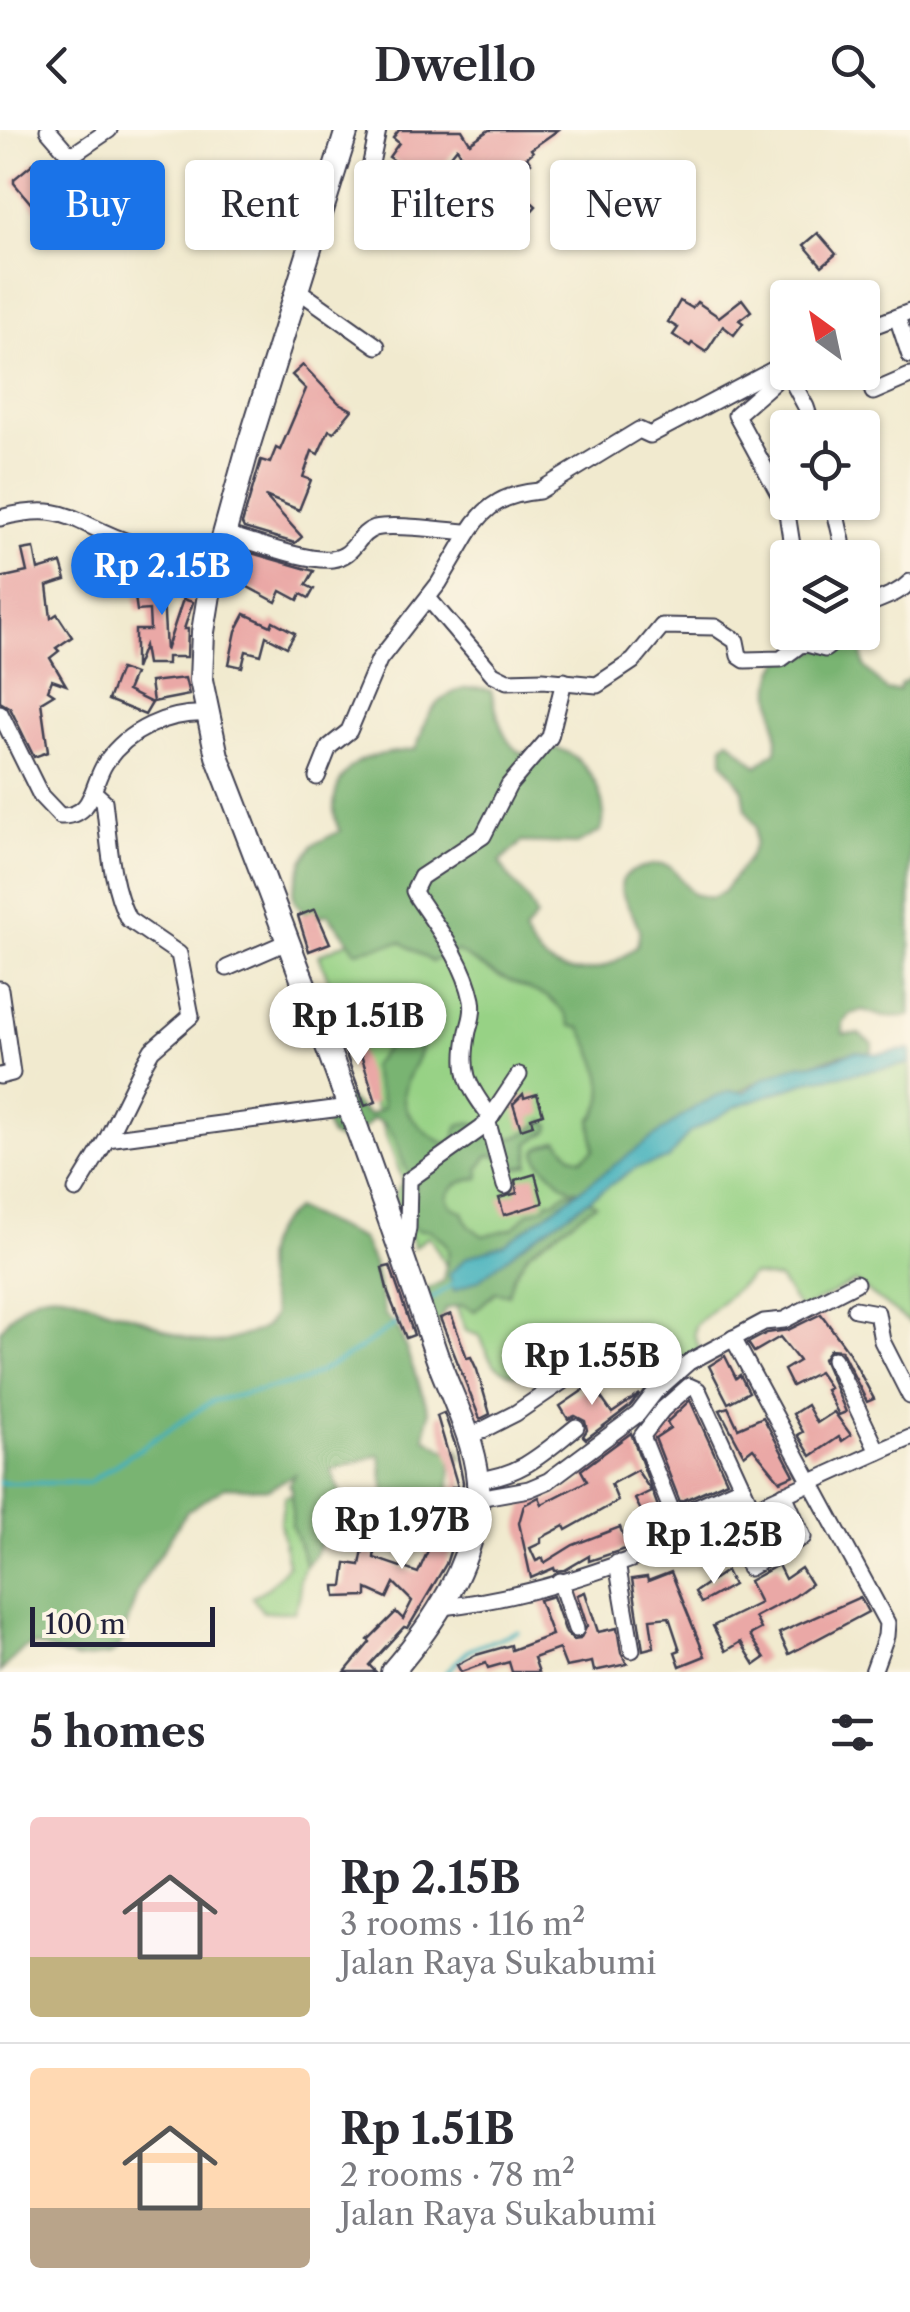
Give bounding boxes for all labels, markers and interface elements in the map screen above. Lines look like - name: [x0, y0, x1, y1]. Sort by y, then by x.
- text: Dwello: [374, 37, 536, 93]
- icon: back: [30, 38, 85, 93]
- icon: search: [825, 38, 880, 93]
- chip: Buy: [30, 160, 165, 250]
- chip: Rent: [185, 160, 334, 250]
- chip: Filters: [354, 160, 530, 250]
- chip: New: [550, 160, 696, 250]
- north arrow: [770, 280, 880, 390]
- map controls: [770, 280, 880, 650]
- button: locate: [770, 410, 880, 520]
- pin: Rp 2.15B: [59, 533, 265, 618]
- button: layers: [770, 540, 880, 650]
- text: Rp 2.15B: [93, 546, 231, 585]
- pin: Rp 1.51B: [255, 983, 461, 1068]
- text: Rp 1.51B: [291, 996, 425, 1035]
- pin: Rp 1.55B: [489, 1323, 695, 1408]
- text: Rp 1.55B: [524, 1336, 660, 1375]
- pin: Rp 1.97B: [299, 1487, 505, 1572]
- text: Rp 1.97B: [334, 1500, 470, 1539]
- pin: Rp 1.25B: [611, 1502, 817, 1587]
- text: Rp 1.25B: [645, 1515, 783, 1554]
- scale bar: [30, 1602, 215, 1646]
- text: 100 m: [45, 1607, 126, 1641]
- icon: filters: [825, 1705, 880, 1760]
- text: 5 homes: [30, 1706, 206, 1758]
- text: Rp 2.15B: [340, 1852, 521, 1904]
- icon: home: [110, 1857, 230, 1977]
- text: 3 rooms · 116 m²: [340, 1904, 585, 1943]
- text: Jalan Raya Sukabumi: [340, 1943, 656, 1982]
- text: Rp 1.51B: [340, 2103, 515, 2155]
- icon: home: [110, 2108, 230, 2228]
- text: 2 rooms · 78 m²: [340, 2155, 575, 2194]
- text: Jalan Raya Sukabumi: [340, 2194, 656, 2233]

